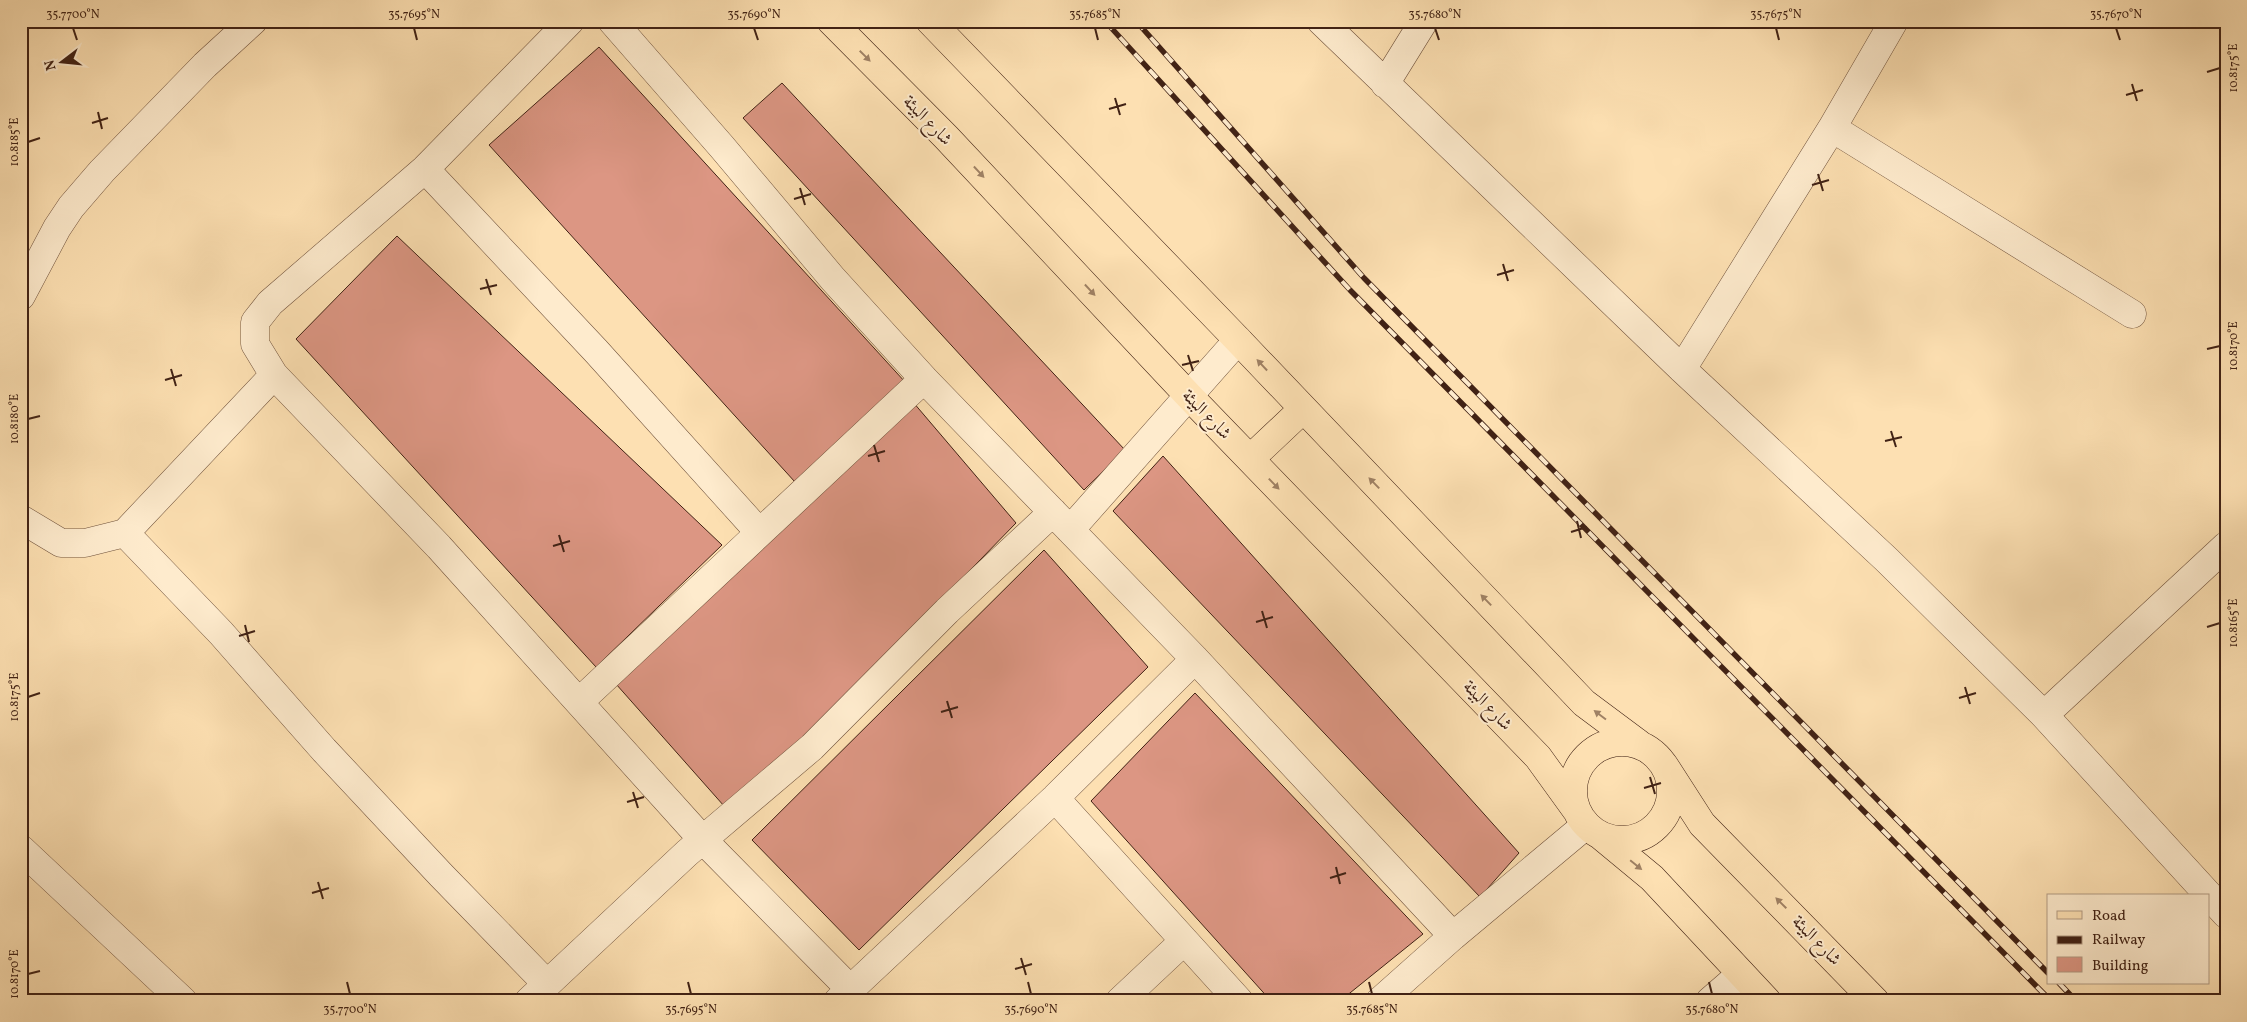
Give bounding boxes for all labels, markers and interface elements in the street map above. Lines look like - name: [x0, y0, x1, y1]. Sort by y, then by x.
- text: 35.7700°N: [46, 7, 100, 23]
- text: 35.7695°N: [388, 7, 440, 23]
- text: 35.7690°N: [727, 7, 781, 23]
- text: 35.7685°N: [1069, 7, 1121, 23]
- text: 35.7680°N: [1409, 7, 1462, 23]
- text: 35.7675°N: [1750, 7, 1802, 23]
- text: 35.7670°N: [2090, 7, 2142, 23]
- north arrow: [38, 38, 88, 88]
- text: 10.8175°E: [2226, 44, 2242, 92]
- one-way arrow: [859, 50, 871, 62]
- text: N: [40, 58, 61, 73]
- street label: شارع البيئة: [896, 90, 957, 153]
- text: 10.8185°E: [7, 118, 23, 166]
- one-way arrow: [973, 166, 985, 178]
- one-way arrow: [1084, 284, 1096, 296]
- text: 10.8170°E: [2226, 321, 2242, 371]
- one-way arrow: [1256, 359, 1268, 371]
- street label: شارع البيئة: [1175, 384, 1236, 447]
- text: 10.8180°E: [7, 394, 23, 444]
- one-way arrow: [1368, 477, 1380, 489]
- one-way arrow: [1268, 478, 1280, 490]
- one-way arrow: [1480, 594, 1492, 606]
- text: 10.8165°E: [2226, 599, 2242, 648]
- text: 10.8175°E: [7, 673, 23, 721]
- street label: شارع البيئة: [1456, 675, 1517, 738]
- one-way arrow: [1593, 710, 1607, 720]
- one-way arrow: [1630, 860, 1643, 871]
- legend: [2047, 894, 2210, 984]
- one-way arrow: [1775, 897, 1787, 909]
- text: Road: [2092, 906, 2126, 927]
- street label: شارع البيئة: [1785, 910, 1846, 973]
- text: Railway: [2092, 930, 2145, 951]
- text: 10.8170°E: [7, 949, 23, 999]
- text: Building: [2092, 956, 2149, 977]
- text: 35.7700°N: [323, 1002, 377, 1018]
- text: 35.7695°N: [665, 1002, 717, 1018]
- text: 35.7690°N: [1004, 1002, 1058, 1018]
- text: 35.7685°N: [1346, 1002, 1398, 1018]
- text: 35.7680°N: [1686, 1002, 1739, 1018]

